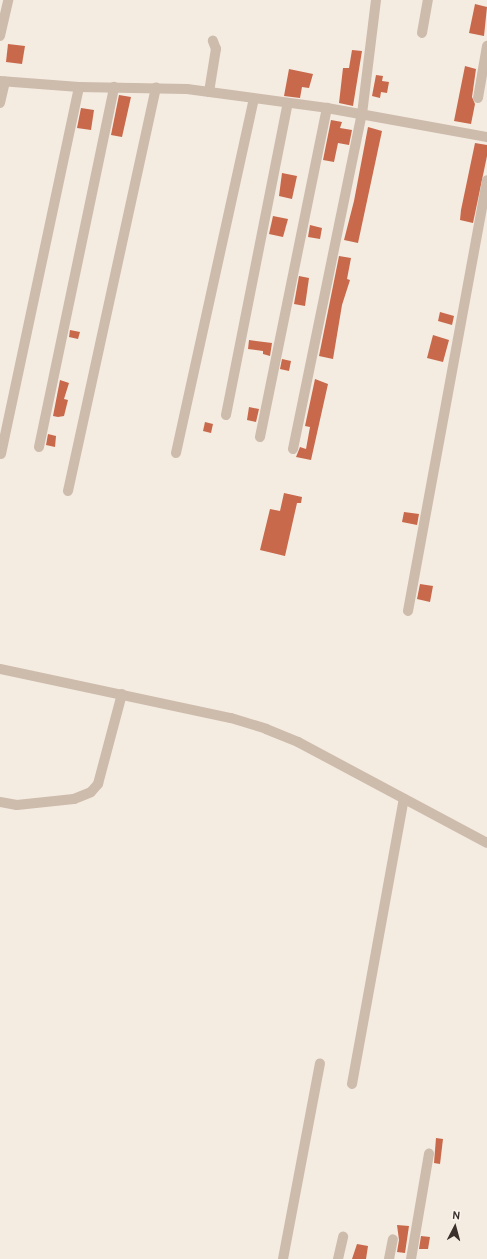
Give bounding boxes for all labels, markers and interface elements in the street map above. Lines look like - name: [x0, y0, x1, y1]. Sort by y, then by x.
- north arrow: [435, 1207, 475, 1247]
- text: N: [452, 1208, 461, 1222]

